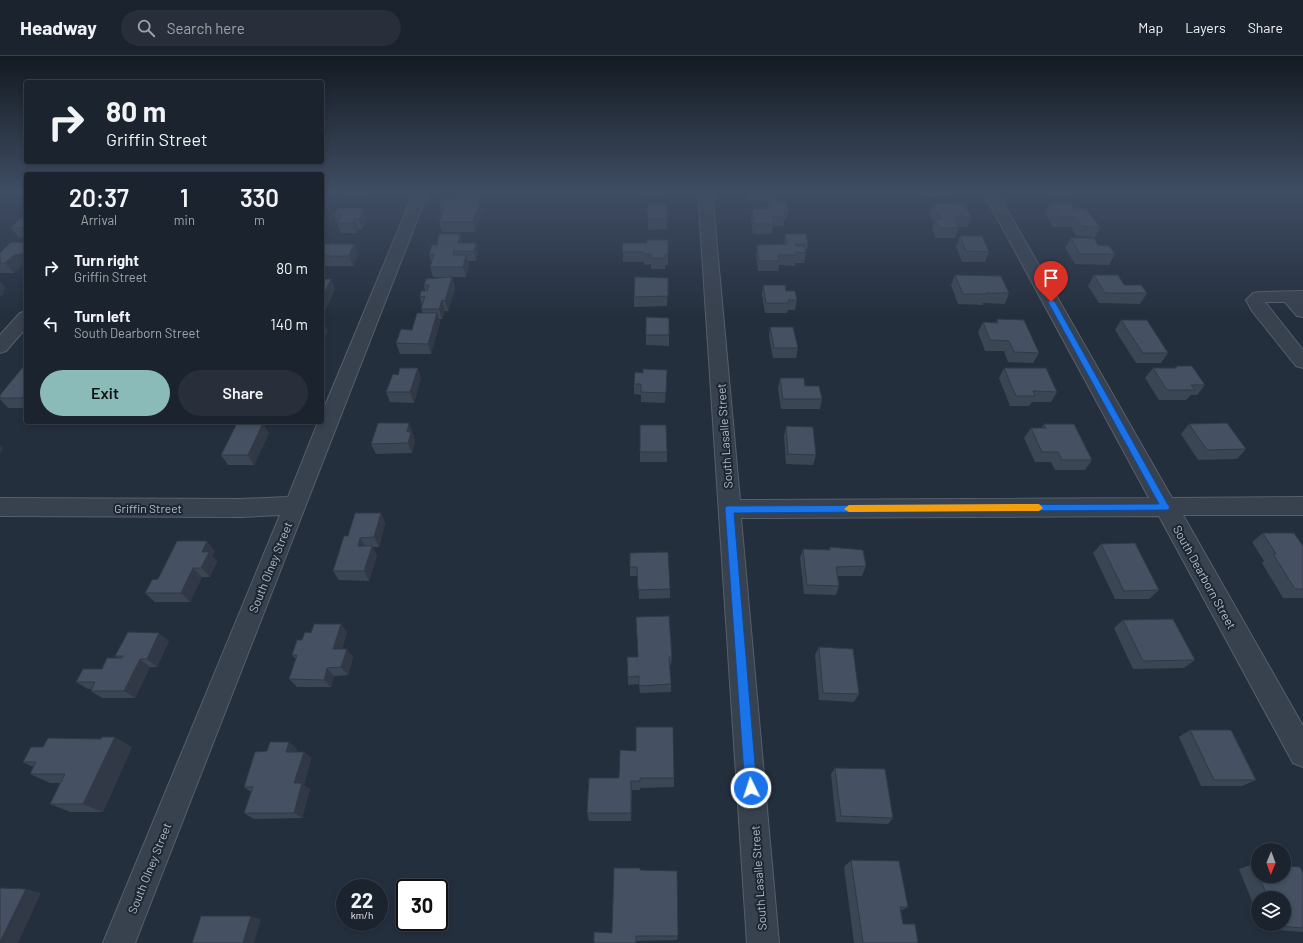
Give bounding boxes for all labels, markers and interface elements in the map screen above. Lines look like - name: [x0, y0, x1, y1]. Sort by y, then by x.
- search box: [121, 10, 401, 46]
- text: Headway: [20, 16, 97, 39]
- icon: search: [135, 17, 157, 39]
- text: Search here: [167, 19, 245, 37]
- text: Map: [1138, 19, 1163, 36]
- text: Layers: [1185, 19, 1226, 36]
- text: Share: [1248, 19, 1283, 36]
- text: 80 m: [106, 94, 166, 128]
- icon: right: [40, 96, 92, 148]
- text: Griffin Street: [106, 128, 208, 150]
- text: 20:37: [69, 183, 129, 212]
- text: 1: [180, 183, 189, 212]
- text: 330: [240, 183, 279, 212]
- text: Arrival: [81, 212, 117, 228]
- text: min: [174, 212, 195, 228]
- text: m: [254, 212, 265, 228]
- text: Turn right: [74, 251, 139, 269]
- icon: right: [40, 257, 62, 279]
- text: 80 m: [276, 259, 308, 277]
- pin: [1034, 261, 1068, 302]
- icon: arrive: [1040, 267, 1062, 289]
- text: Griffin Street: [74, 269, 147, 285]
- text: Turn left: [74, 307, 130, 325]
- icon: left: [40, 313, 62, 335]
- text: 140 m: [271, 315, 308, 333]
- text: South Dearborn Street: [74, 325, 200, 341]
- button: Exit: [40, 370, 170, 416]
- button: Share: [178, 370, 308, 416]
- street label: South Lasalle Street: [713, 383, 735, 489]
- street label: Griffin Street: [114, 501, 182, 515]
- street label: South Olney Street: [245, 520, 295, 614]
- street label: South Dearborn Street: [1171, 523, 1239, 631]
- position arrow: [730, 767, 772, 809]
- street label: South Olney Street: [124, 821, 174, 915]
- street label: South Lasalle Street: [747, 825, 769, 931]
- north arrow: [1251, 843, 1291, 883]
- map controls: [1251, 843, 1291, 931]
- speed limit sign: 30: [396, 879, 448, 931]
- text: 22: [351, 888, 373, 912]
- button: layers: [1251, 891, 1291, 931]
- text: km/h: [351, 909, 373, 921]

